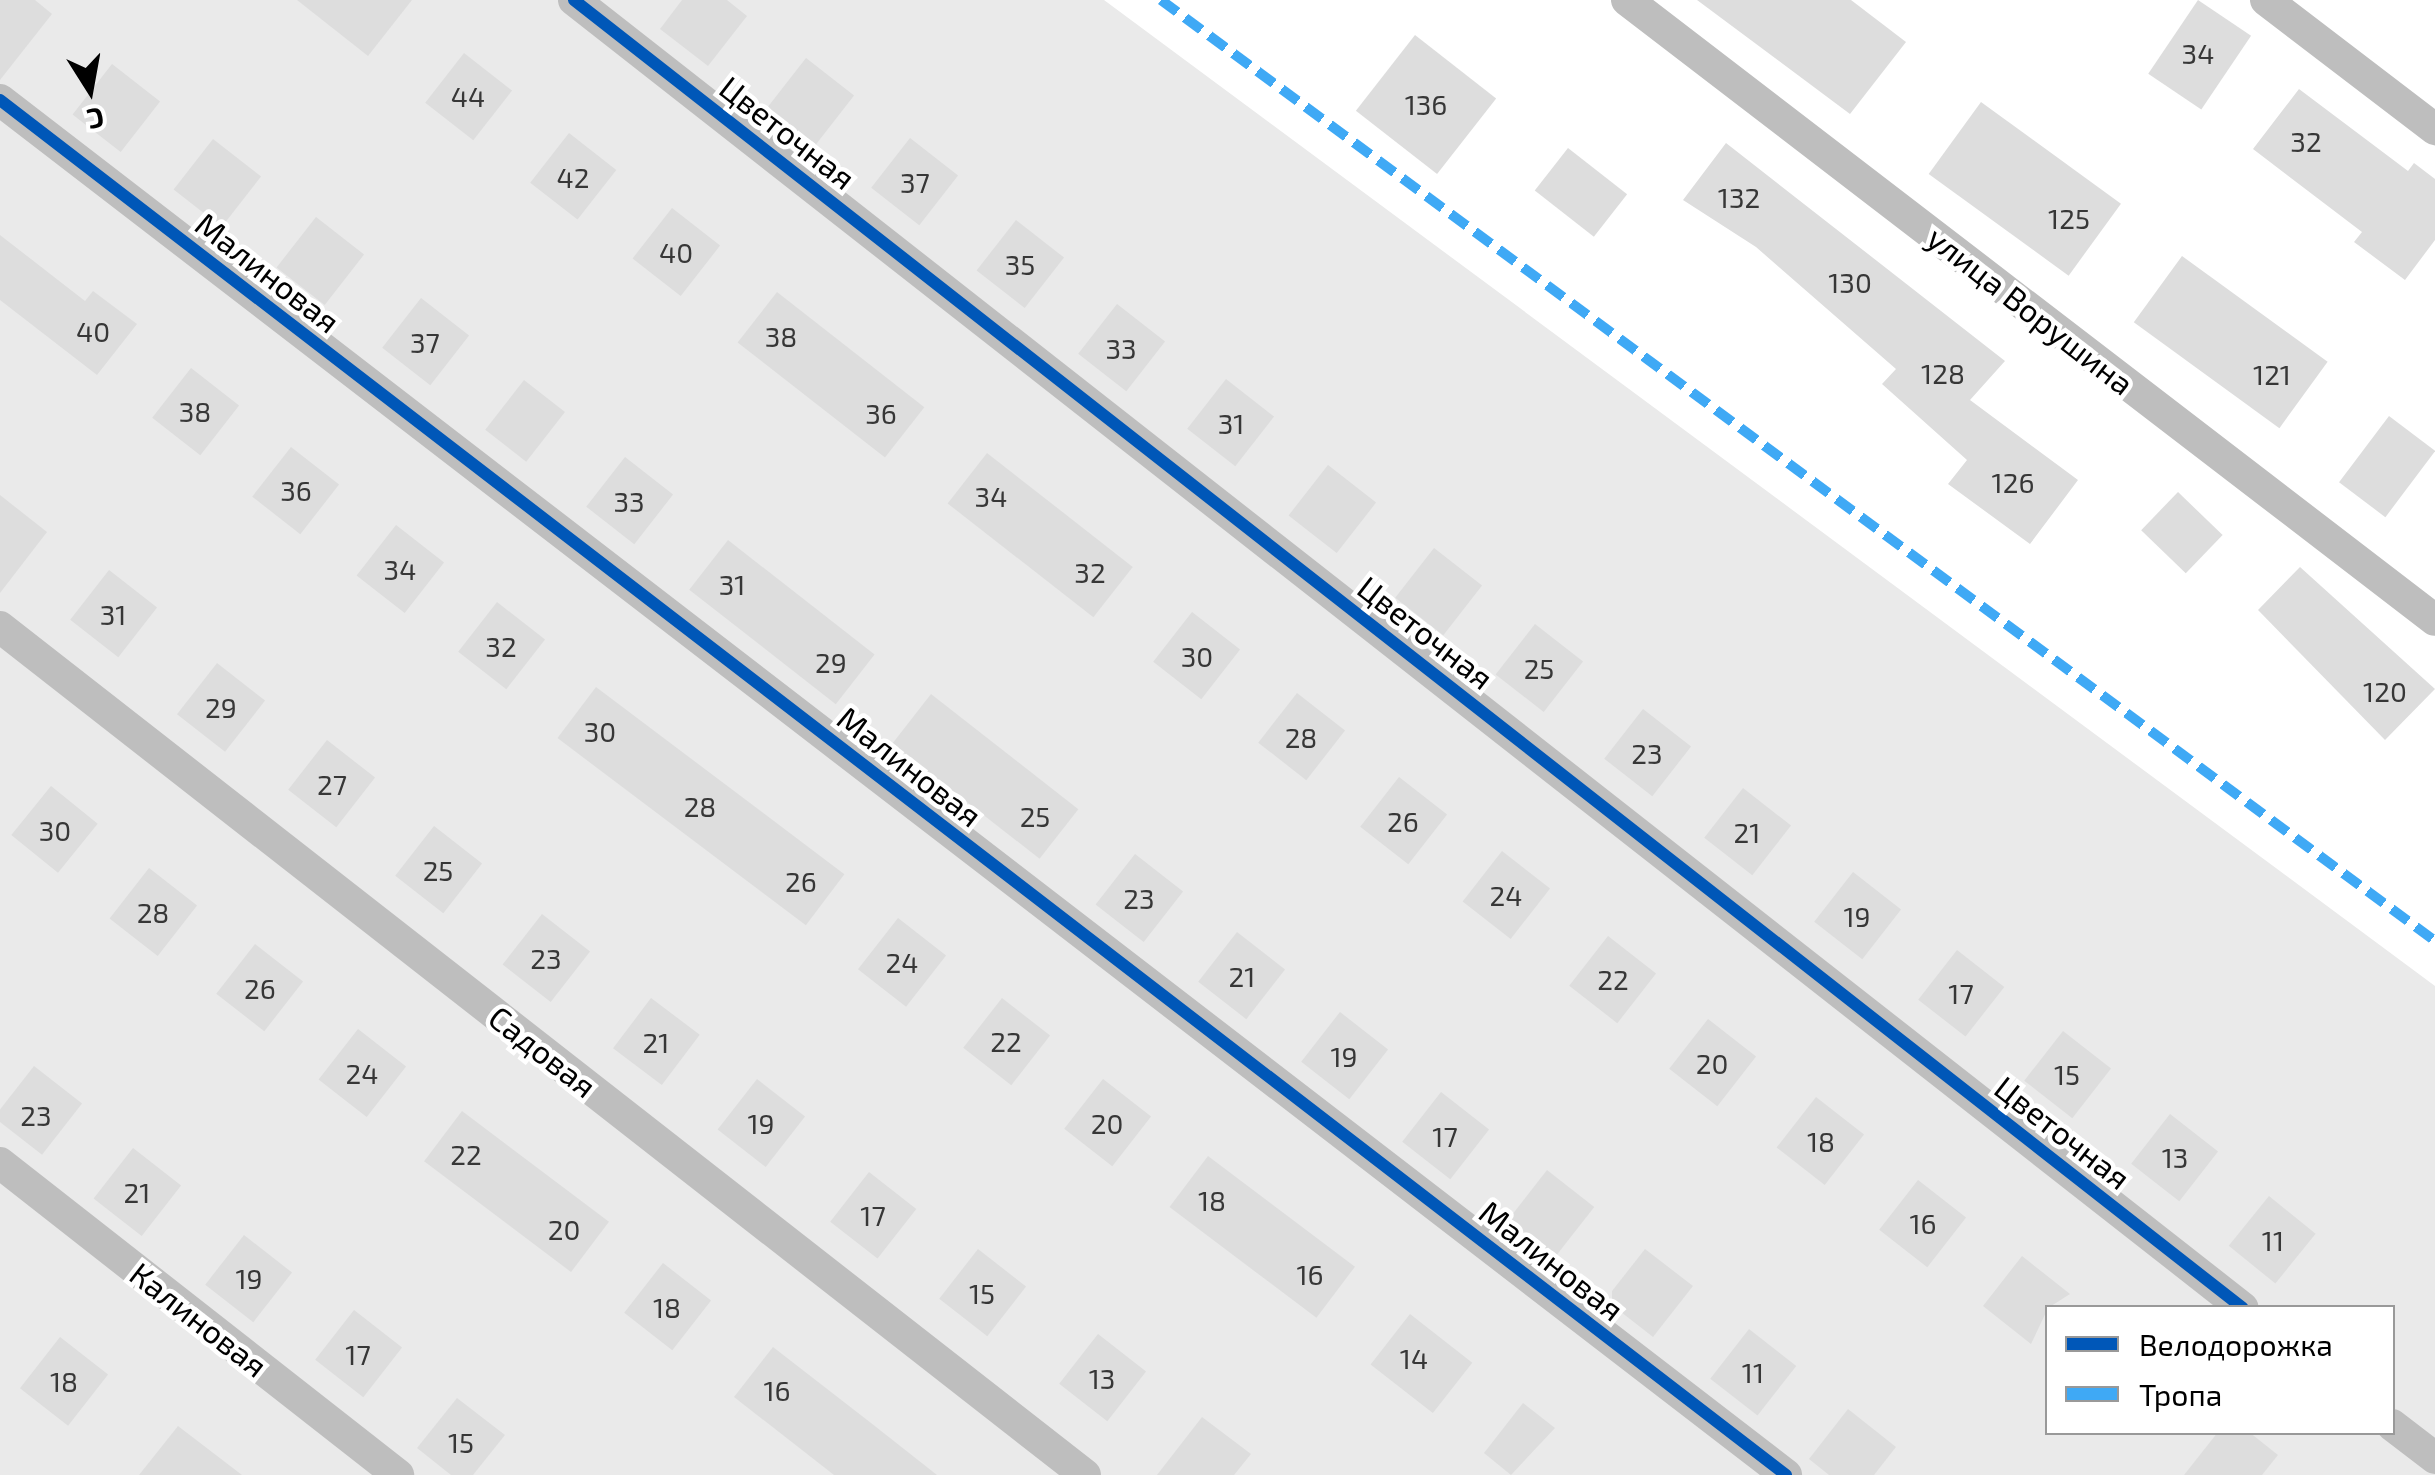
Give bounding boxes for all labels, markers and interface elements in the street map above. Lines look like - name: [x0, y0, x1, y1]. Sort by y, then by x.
- house number: 34: [2182, 36, 2214, 70]
- north arrow: [40, 40, 140, 140]
- street label: Цветочная: [713, 67, 863, 197]
- house number: 44: [451, 79, 485, 113]
- house number: 136: [1405, 87, 1447, 121]
- text: С: [84, 101, 107, 138]
- house number: 32: [2290, 124, 2322, 158]
- house number: 42: [557, 160, 589, 194]
- house number: 37: [900, 165, 930, 199]
- house number: 132: [1718, 180, 1760, 214]
- house number: 125: [2048, 201, 2090, 235]
- street label: Малиновая: [188, 204, 348, 340]
- street label: улица Ворушина: [1920, 218, 2142, 402]
- house number: 40: [659, 235, 693, 269]
- house number: 35: [1005, 247, 1035, 281]
- house number: 130: [1828, 265, 1872, 299]
- house number: 40: [76, 314, 110, 348]
- house number: 38: [765, 319, 797, 353]
- house number: 37: [410, 325, 440, 359]
- house number: 33: [1105, 331, 1137, 365]
- house number: 128: [1921, 356, 1965, 390]
- house number: 121: [2253, 357, 2291, 391]
- house number: 38: [179, 394, 211, 428]
- house number: 36: [865, 396, 897, 430]
- house number: 31: [1218, 406, 1244, 440]
- house number: 126: [1992, 465, 2034, 499]
- house number: 36: [280, 473, 312, 507]
- house number: 34: [975, 479, 1007, 513]
- house number: 33: [613, 484, 645, 518]
- house number: 34: [384, 552, 416, 586]
- house number: 32: [1074, 555, 1106, 589]
- house number: 31: [719, 567, 745, 601]
- street label: Цветочная: [1351, 567, 1501, 697]
- house number: 31: [100, 597, 126, 631]
- house number: 32: [485, 629, 517, 663]
- house number: 30: [1181, 639, 1213, 673]
- house number: 29: [815, 645, 847, 679]
- house number: 25: [1524, 651, 1554, 685]
- house number: 120: [2363, 674, 2407, 708]
- house number: 29: [205, 690, 237, 724]
- street label: Малиновая: [830, 698, 990, 834]
- house number: 30: [584, 714, 616, 748]
- house number: 28: [1285, 720, 1317, 754]
- house number: 23: [1631, 736, 1663, 770]
- house number: 27: [317, 767, 347, 801]
- house number: 28: [684, 789, 716, 823]
- house number: 25: [1020, 799, 1050, 833]
- house number: 26: [1387, 804, 1419, 838]
- house number: 30: [39, 813, 71, 847]
- house number: 21: [1734, 815, 1760, 849]
- house number: 25: [423, 853, 453, 887]
- house number: 26: [785, 864, 817, 898]
- house number: 24: [1490, 878, 1522, 912]
- house number: 23: [1123, 881, 1155, 915]
- house number: 28: [137, 895, 169, 929]
- house number: 19: [1843, 899, 1871, 933]
- house number: 23: [530, 941, 562, 975]
- house number: 24: [886, 945, 918, 979]
- house number: 21: [1229, 959, 1255, 993]
- house number: 22: [1597, 962, 1629, 996]
- house number: 26: [244, 971, 276, 1005]
- house number: 17: [1948, 976, 1974, 1010]
- street label: Садовая: [482, 997, 604, 1105]
- house number: 22: [990, 1024, 1022, 1058]
- house number: 21: [643, 1025, 669, 1059]
- house number: 19: [1330, 1039, 1358, 1073]
- house number: 20: [1696, 1046, 1728, 1080]
- house number: 24: [346, 1056, 378, 1090]
- house number: 15: [2054, 1057, 2080, 1091]
- street label: Цветочная: [1988, 1067, 2138, 1197]
- house number: 23: [20, 1098, 52, 1132]
- house number: 19: [747, 1106, 775, 1140]
- house number: 20: [1091, 1106, 1123, 1140]
- house number: 17: [1432, 1119, 1458, 1153]
- house number: 18: [1807, 1124, 1835, 1158]
- house number: 22: [450, 1137, 482, 1171]
- house number: 13: [2162, 1140, 2188, 1174]
- house number: 21: [124, 1175, 150, 1209]
- house number: 18: [1198, 1183, 1226, 1217]
- street label: Малиновая: [1472, 1192, 1632, 1328]
- house number: 17: [860, 1198, 886, 1232]
- house number: 16: [1909, 1206, 1937, 1240]
- house number: 20: [548, 1212, 580, 1246]
- house number: 11: [2262, 1223, 2284, 1257]
- street label: Калиновая: [123, 1254, 275, 1384]
- house number: 16: [1296, 1257, 1324, 1291]
- house number: 19: [235, 1261, 263, 1295]
- house number: 15: [969, 1276, 995, 1310]
- house number: 18: [653, 1290, 681, 1324]
- legend: [2045, 1305, 2395, 1435]
- text: Велодорожка: [2139, 1326, 2333, 1362]
- house number: 17: [345, 1337, 371, 1371]
- house number: 14: [1400, 1341, 1428, 1375]
- house number: 11: [1742, 1355, 1764, 1389]
- house number: 13: [1089, 1361, 1115, 1395]
- house number: 18: [50, 1364, 78, 1398]
- house number: 16: [763, 1373, 791, 1407]
- text: Тропа: [2139, 1376, 2222, 1412]
- house number: 15: [448, 1425, 474, 1459]

